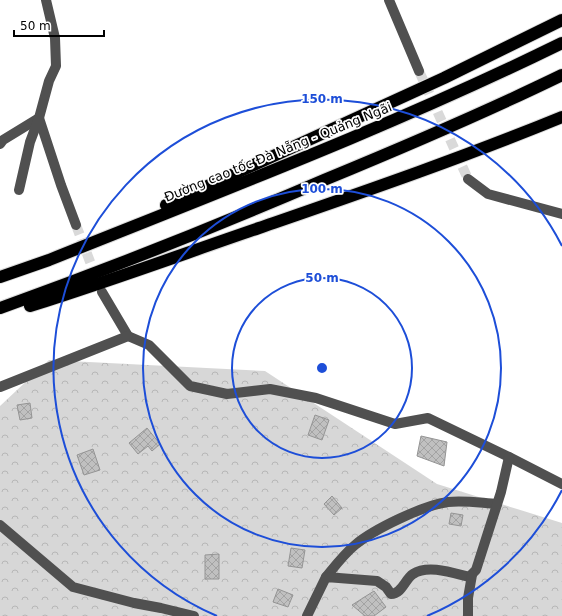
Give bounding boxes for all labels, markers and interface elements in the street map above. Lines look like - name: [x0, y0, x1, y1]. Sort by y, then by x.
- scale bar: [14, 12, 104, 38]
- text: 50 m: [20, 19, 51, 33]
- text: 150 m: [301, 92, 343, 106]
- street label: Đường cao tốc Đà Nẵng - Quảng Ngãi: [162, 99, 394, 205]
- text: 100 m: [301, 182, 343, 196]
- text: 50 m: [305, 271, 339, 285]
- centre of rings: [315, 361, 329, 375]

